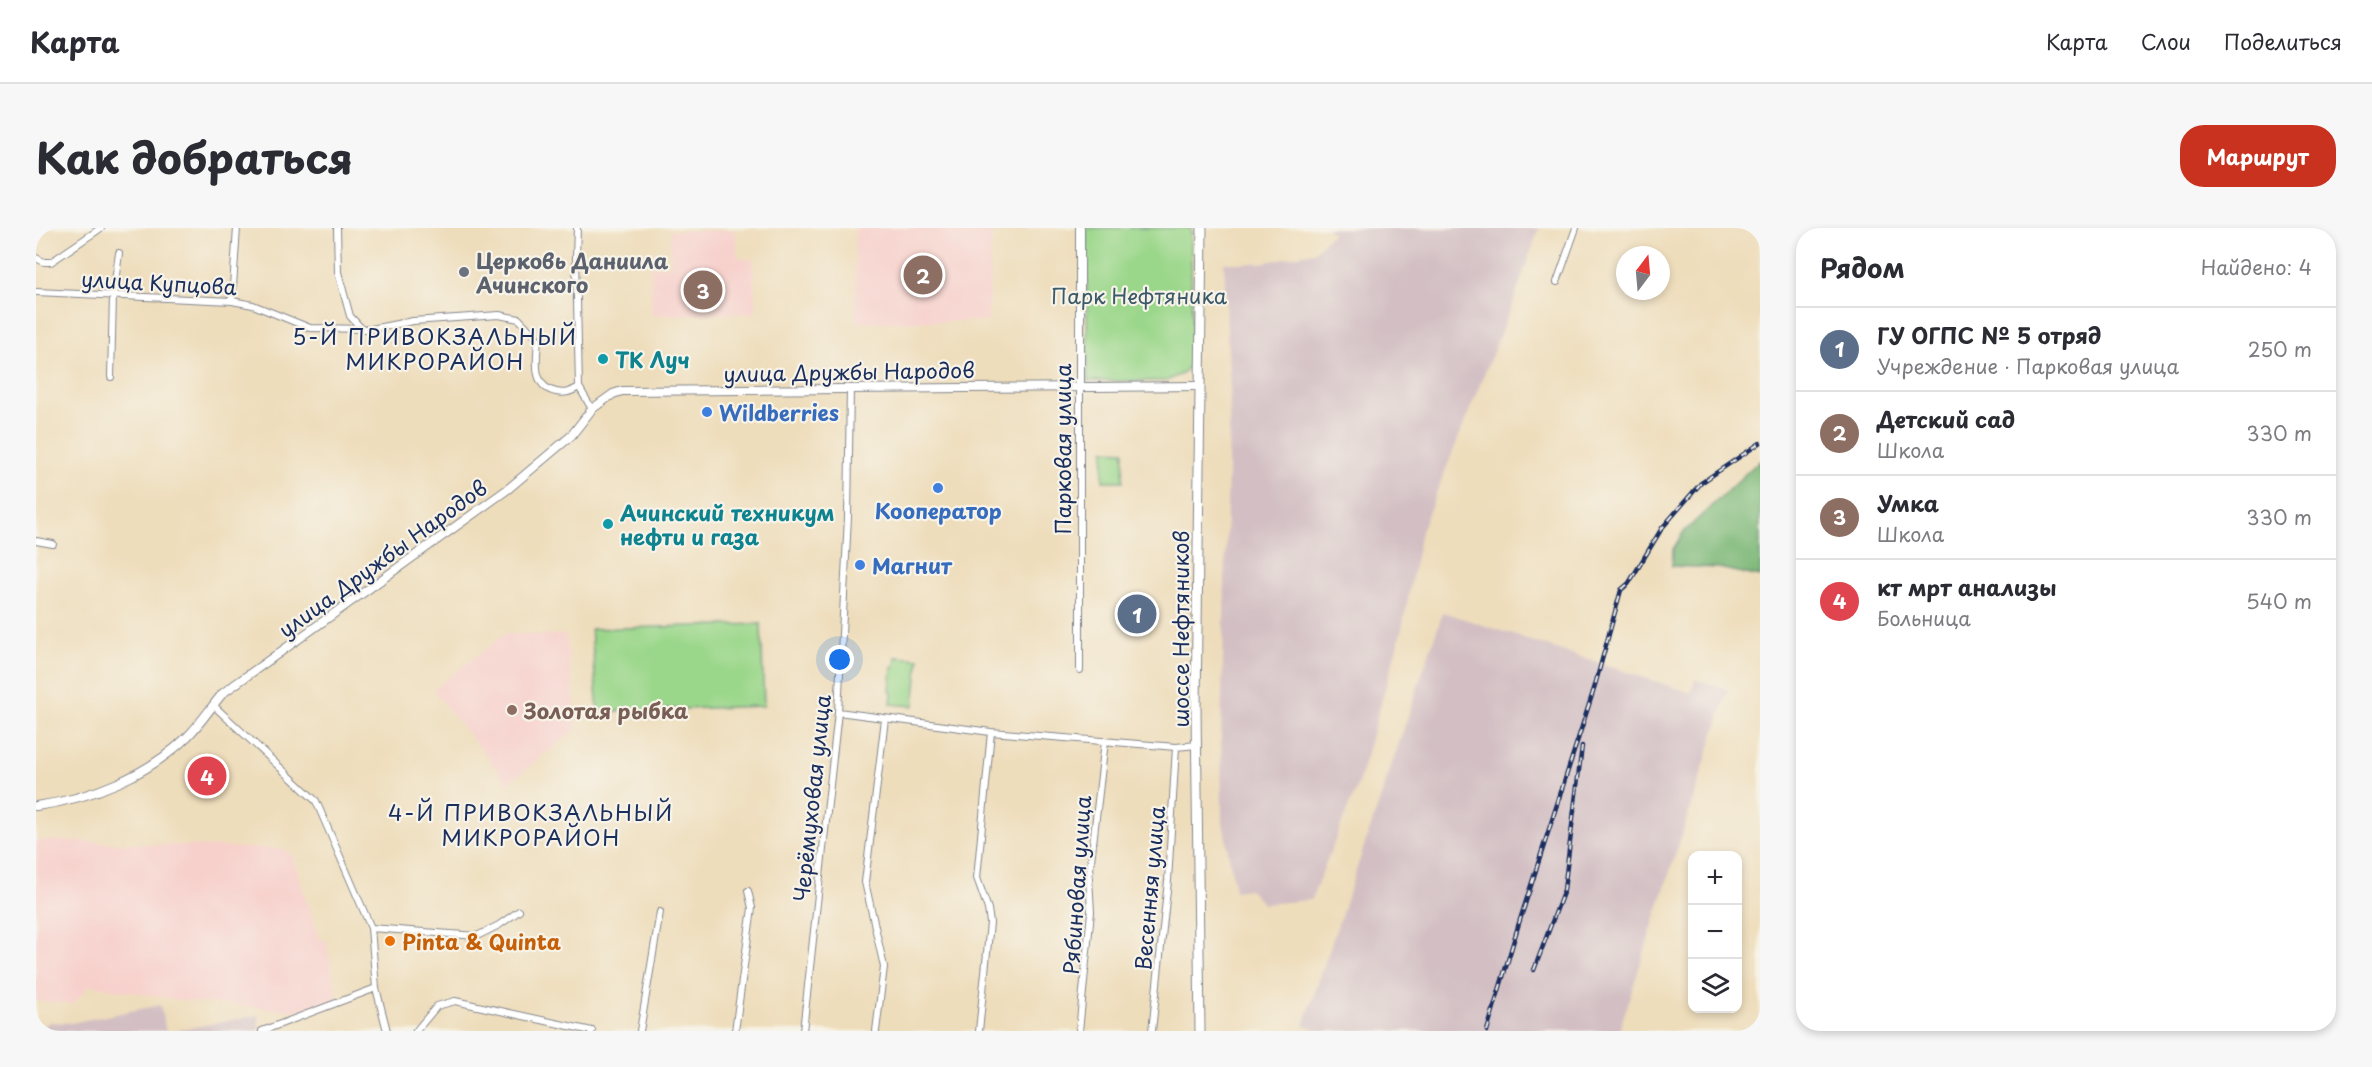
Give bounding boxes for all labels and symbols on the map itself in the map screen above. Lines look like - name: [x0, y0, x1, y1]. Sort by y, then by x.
- place label: Церковь Даниила Ачинского: [475, 244, 669, 300]
- north arrow: [1616, 246, 1670, 300]
- pin: 2: [904, 252, 942, 298]
- street label: улица Купцова: [80, 262, 238, 302]
- marker: Церковь Даниила Ачинского: [457, 265, 471, 279]
- pin: 3: [684, 268, 722, 312]
- park label: Парк Нефтяника: [1051, 279, 1228, 311]
- district label: 5-Й ПРИВОКЗАЛЬНЫЙ МИКРОРАЙОН: [292, 319, 578, 377]
- place label: ТК Луч: [615, 343, 690, 375]
- marker: ТК Луч: [596, 352, 610, 366]
- street label: улица Дружбы Народов: [723, 353, 975, 389]
- street label: Парковая улица: [1046, 363, 1078, 534]
- place label: Wildberries: [719, 396, 839, 428]
- marker: Wildberries: [700, 405, 714, 419]
- street label: улица Дружбы Народов: [271, 471, 493, 645]
- marker: Кооператор: [931, 481, 945, 495]
- place label: Кооператор: [874, 494, 1002, 526]
- place label: Ачинский техникум нефти и газа: [619, 496, 835, 552]
- marker: Ачинский техникум нефти и газа: [601, 517, 615, 531]
- street label: шоссе Нефтяников: [1164, 530, 1196, 728]
- place label: Магнит: [872, 549, 953, 581]
- marker: Магнит: [853, 558, 867, 572]
- pin: 1: [1118, 592, 1156, 636]
- your location: [825, 645, 854, 674]
- street label: Черёмуховая улица: [784, 692, 838, 903]
- place label: Золотая рыбка: [523, 694, 688, 726]
- marker: Золотая рыбка: [505, 703, 519, 717]
- pin: 4: [188, 754, 226, 798]
- street label: Рябиновая улица: [1054, 794, 1098, 976]
- district label: 4-Й ПРИВОКЗАЛЬНЫЙ МИКРОРАЙОН: [388, 795, 674, 853]
- street label: Весенняя улица: [1126, 804, 1172, 972]
- place label: Pinta & Quinta: [402, 925, 561, 957]
- marker: Pinta & Quinta: [383, 934, 397, 948]

